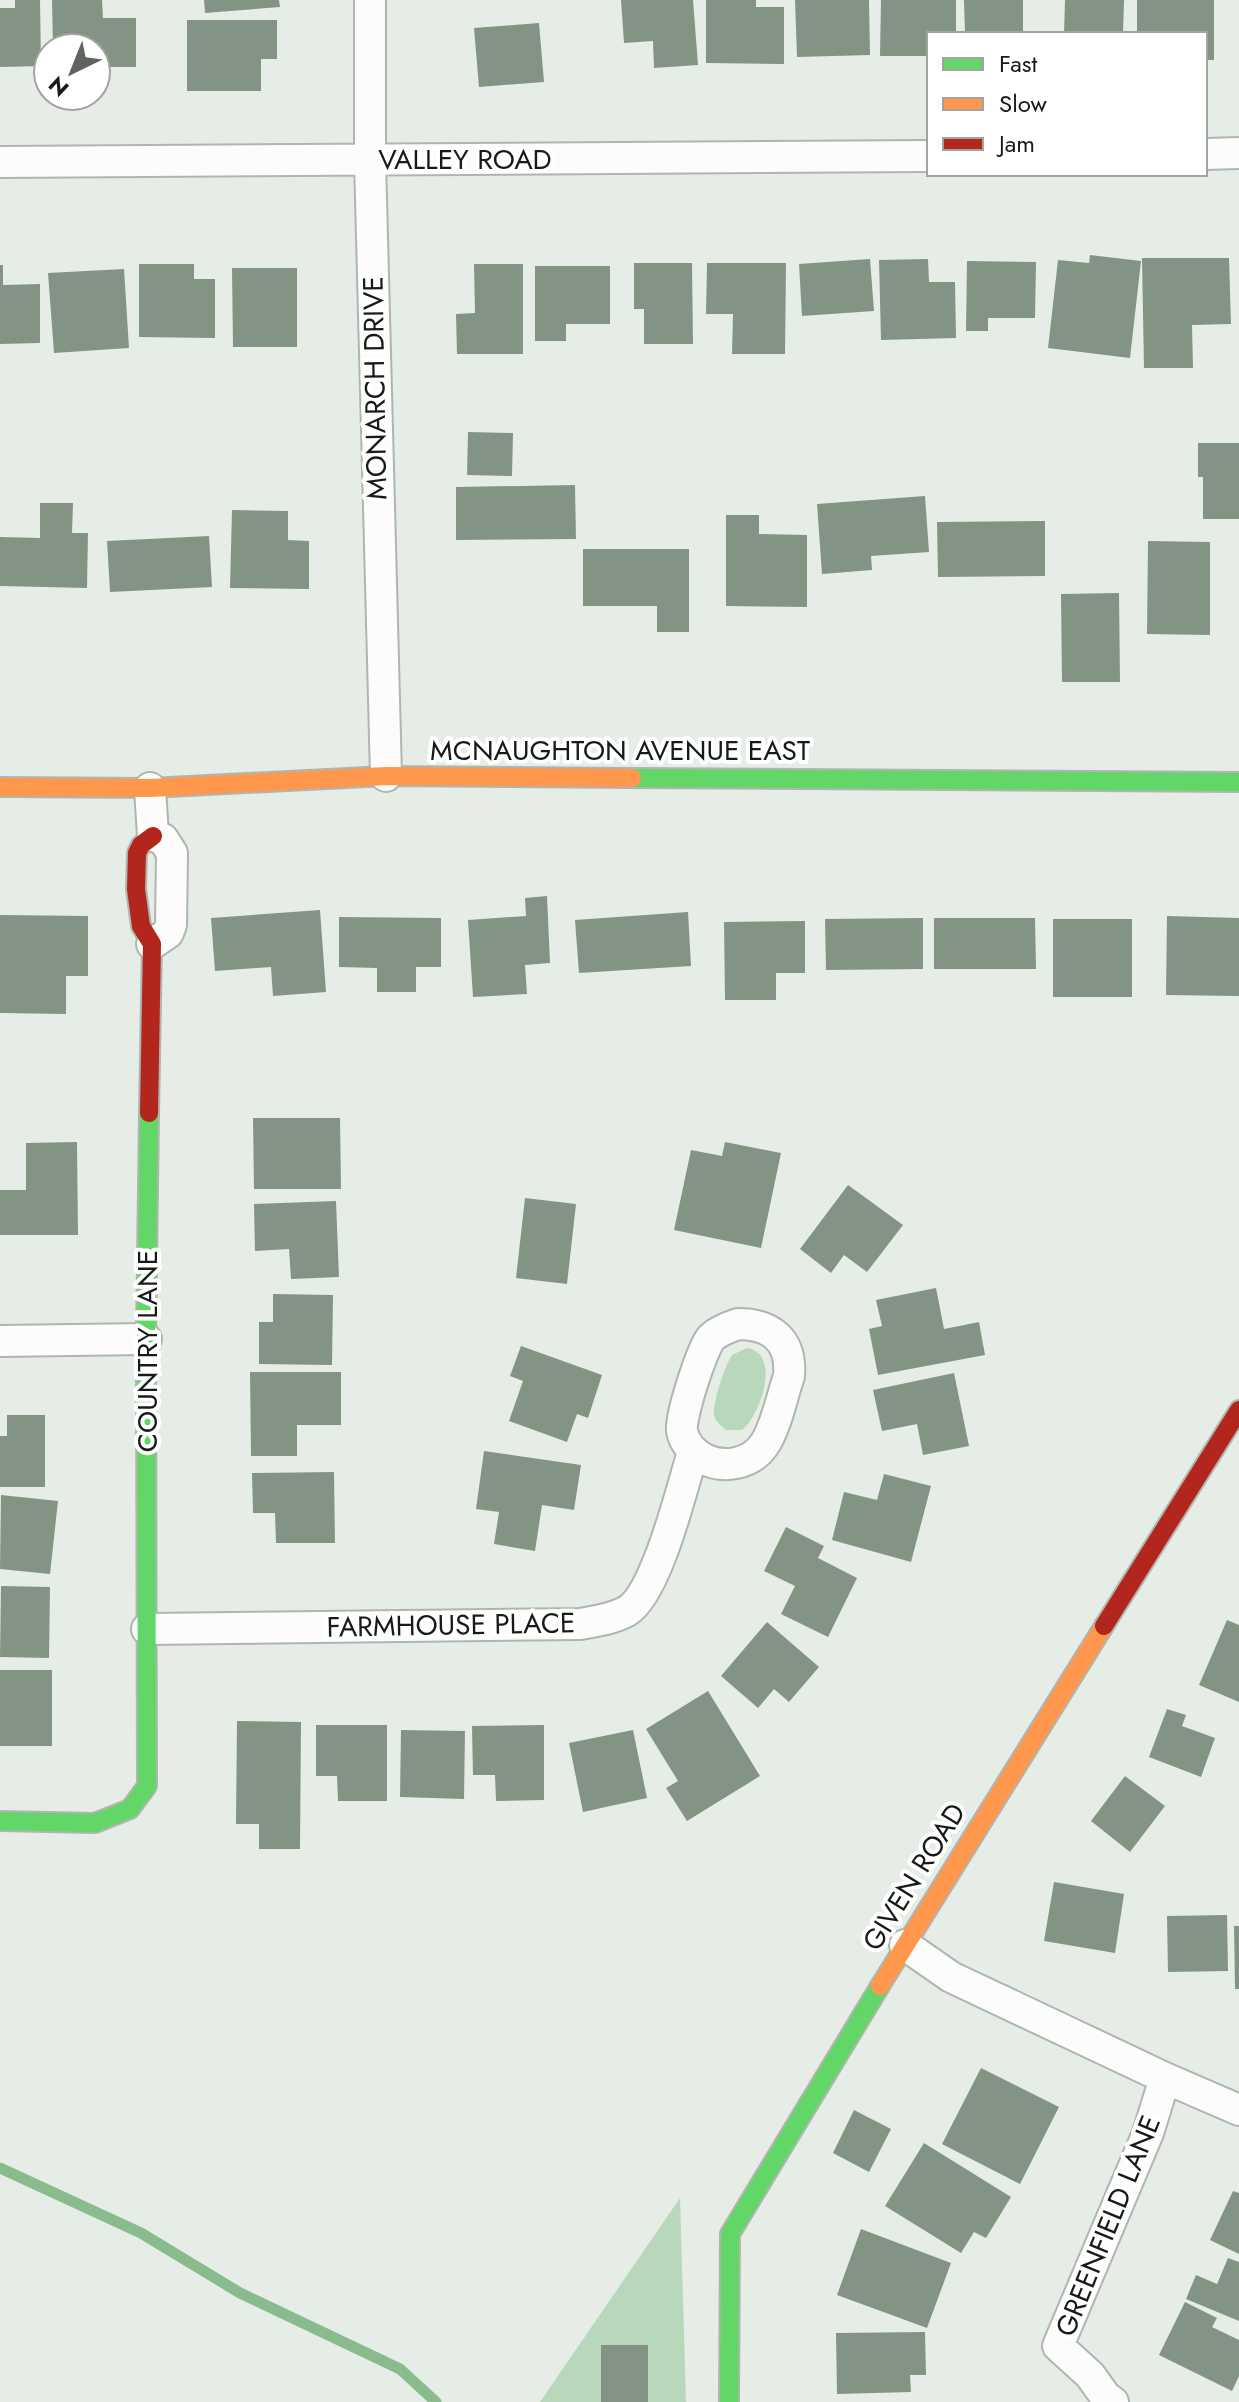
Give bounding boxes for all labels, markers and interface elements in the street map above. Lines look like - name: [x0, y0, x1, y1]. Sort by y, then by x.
- north arrow: [32, 32, 112, 112]
- legend: [927, 32, 1207, 176]
- text: Fast: [999, 46, 1037, 81]
- text: N: [41, 69, 76, 104]
- text: Slow: [999, 86, 1047, 121]
- text: Jam: [996, 126, 1035, 161]
- street label: VALLEY ROAD: [378, 139, 552, 180]
- street label: MONARCH DRIVE: [353, 276, 397, 500]
- street label: MCNAUGHTON AVENUE EAST: [430, 730, 810, 771]
- street label: COUNTRY LANE: [127, 1250, 168, 1452]
- street label: FARMHOUSE PLACE: [326, 1602, 576, 1648]
- street label: GIVEN ROAD: [852, 1795, 976, 1959]
- street label: GREENFIELD LANE: [1045, 2109, 1171, 2343]

